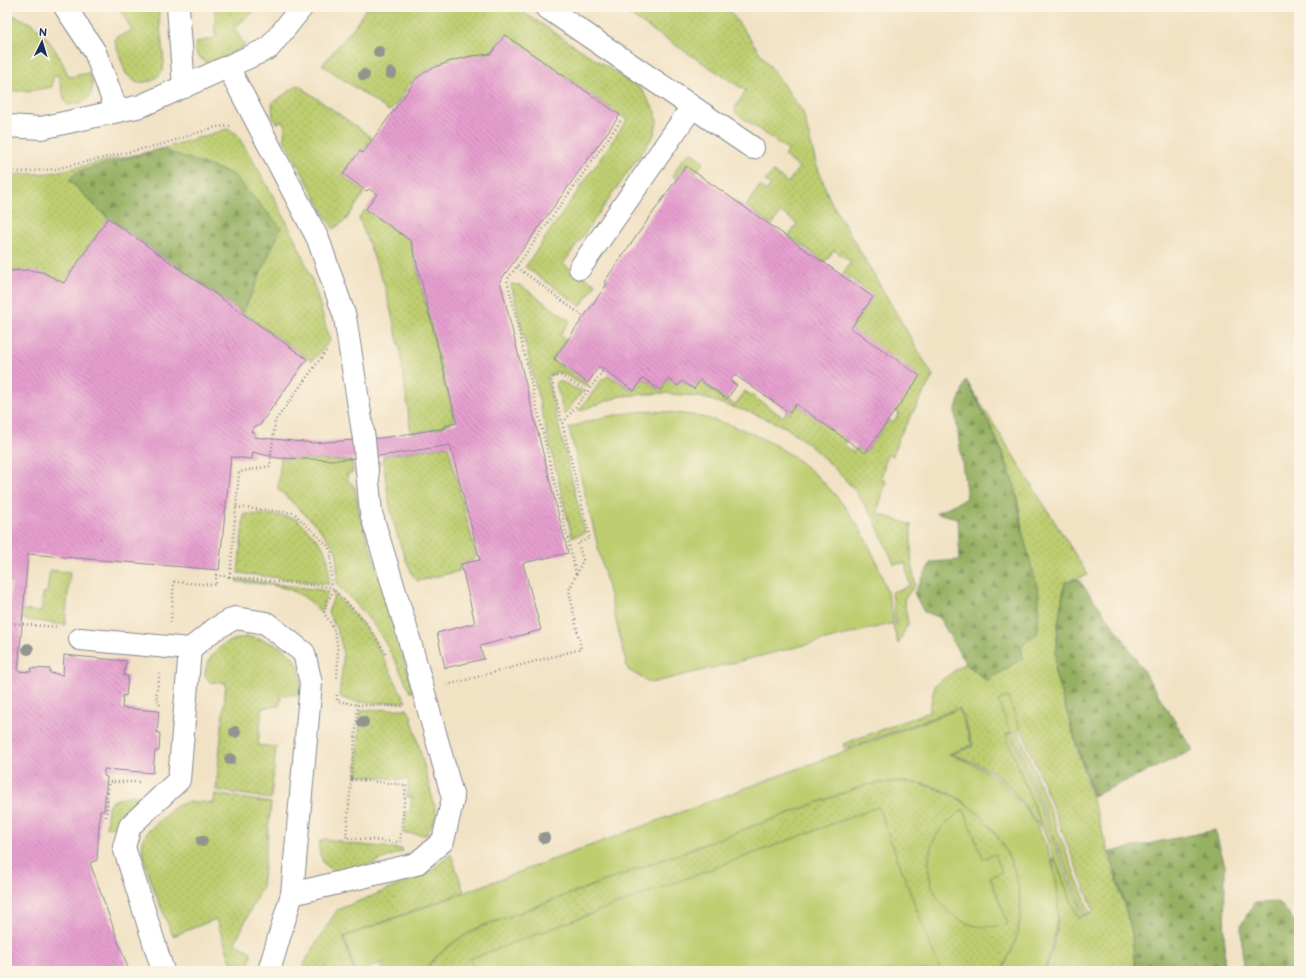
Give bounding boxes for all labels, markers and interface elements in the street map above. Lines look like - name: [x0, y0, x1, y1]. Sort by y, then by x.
- north arrow: [22, 22, 62, 62]
- text: N: [38, 26, 48, 39]

